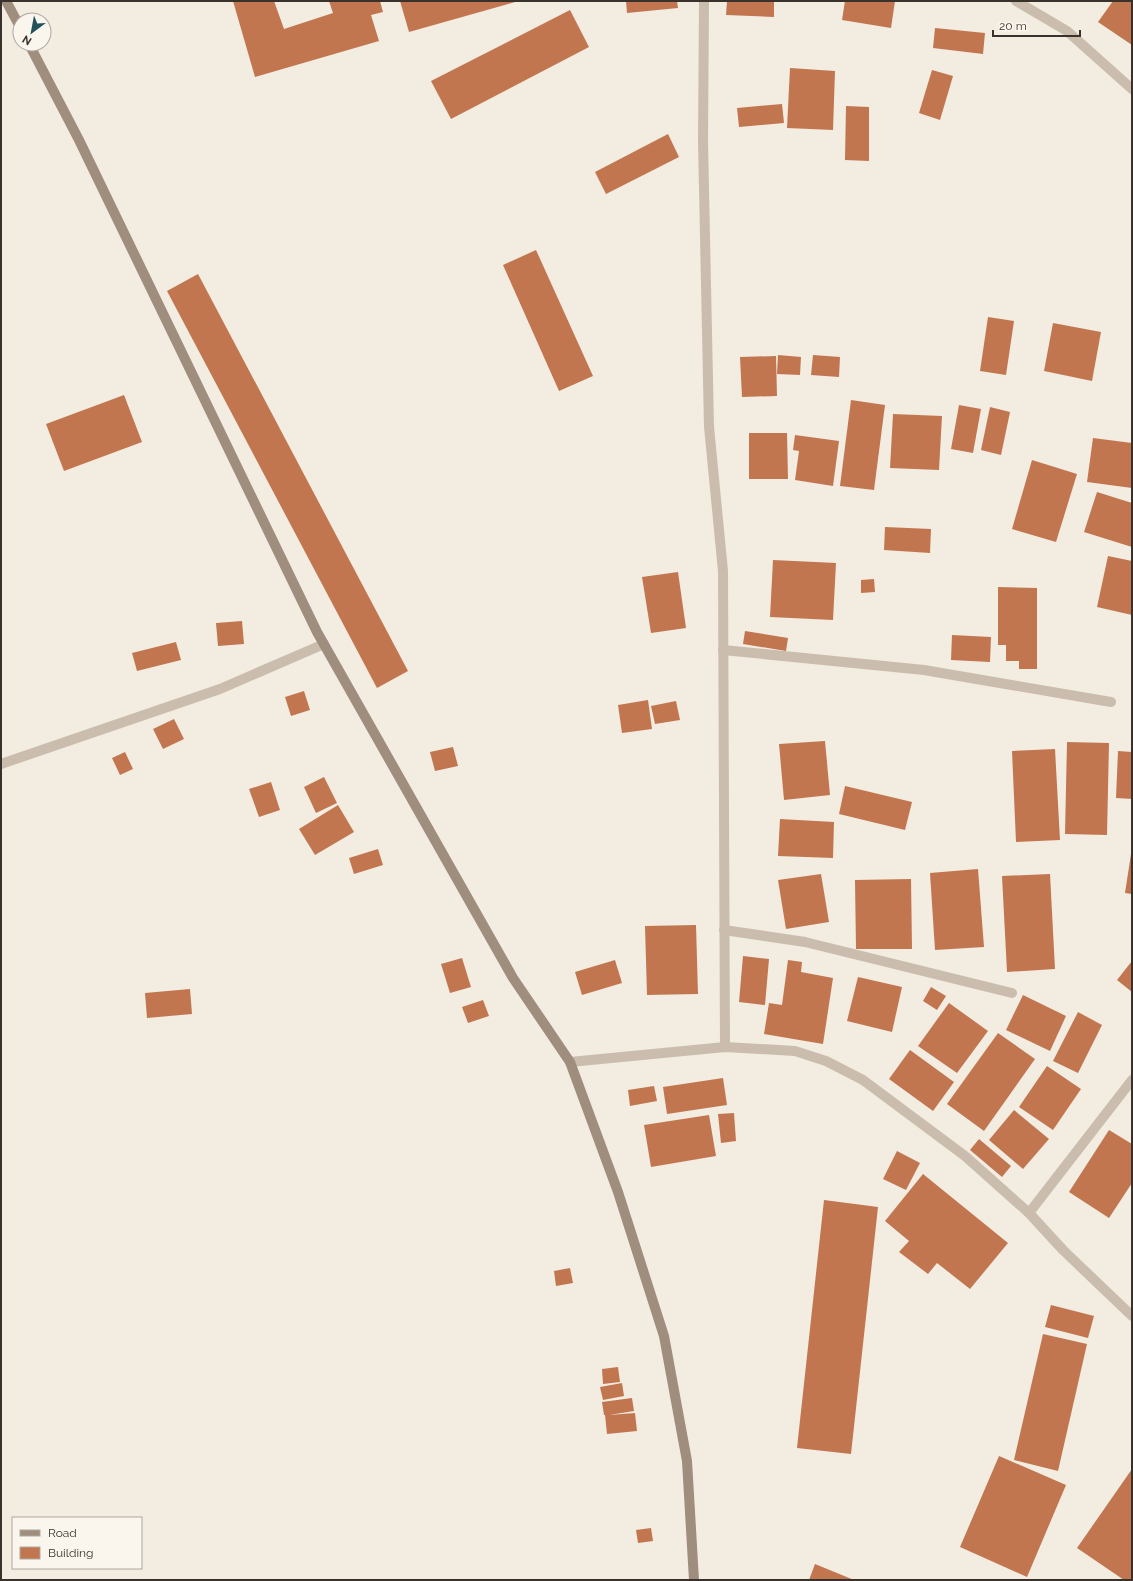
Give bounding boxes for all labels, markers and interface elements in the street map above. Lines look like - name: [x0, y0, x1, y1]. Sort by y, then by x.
- north arrow: [12, 12, 52, 52]
- scale bar: [993, 12, 1080, 38]
- text: 20 m: [999, 19, 1027, 33]
- text: N: [20, 32, 34, 48]
- legend: [12, 1517, 142, 1569]
- text: Road: [48, 1526, 77, 1540]
- text: Building: [48, 1546, 94, 1560]

